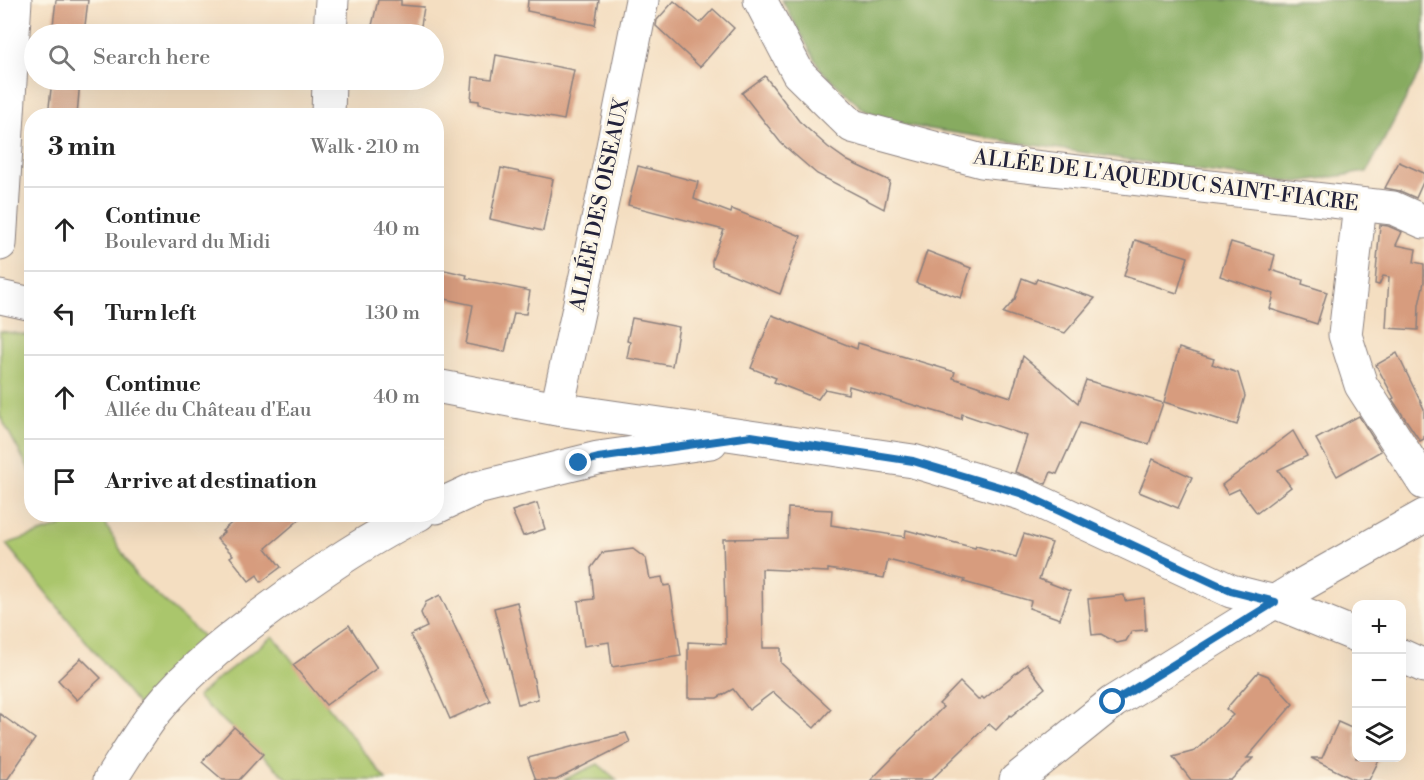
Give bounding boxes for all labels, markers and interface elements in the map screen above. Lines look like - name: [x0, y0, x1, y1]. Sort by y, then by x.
- search box: [24, 24, 444, 90]
- icon: search: [45, 41, 78, 74]
- text: Search here: [93, 44, 210, 71]
- street label: ALLÉE DES OISEAUX: [563, 95, 635, 315]
- text: 3 min: [48, 131, 116, 163]
- text: Walk · 210 m: [311, 135, 420, 160]
- street label: ALLÉE DE L'AQUEDUC SAINT-FIACRE: [971, 142, 1360, 218]
- text: Continue: [105, 203, 201, 230]
- icon: ahead: [48, 213, 81, 246]
- text: 40 m: [373, 217, 420, 242]
- text: Boulevard du Midi: [105, 230, 271, 255]
- icon: left: [48, 297, 81, 330]
- text: Turn left: [105, 300, 196, 327]
- text: 130 m: [365, 301, 420, 326]
- text: Continue: [105, 371, 201, 398]
- icon: ahead: [48, 381, 81, 414]
- text: 40 m: [373, 385, 420, 410]
- text: Allée du Château d'Eau: [105, 398, 311, 423]
- route end: [565, 449, 591, 475]
- icon: arrive: [48, 465, 81, 498]
- text: Arrive at destination: [105, 468, 317, 495]
- map controls: [1352, 600, 1406, 762]
- button: +: [1352, 600, 1406, 654]
- button: −: [1352, 654, 1406, 708]
- route start: [1099, 688, 1125, 714]
- button: layers: [1352, 708, 1406, 762]

